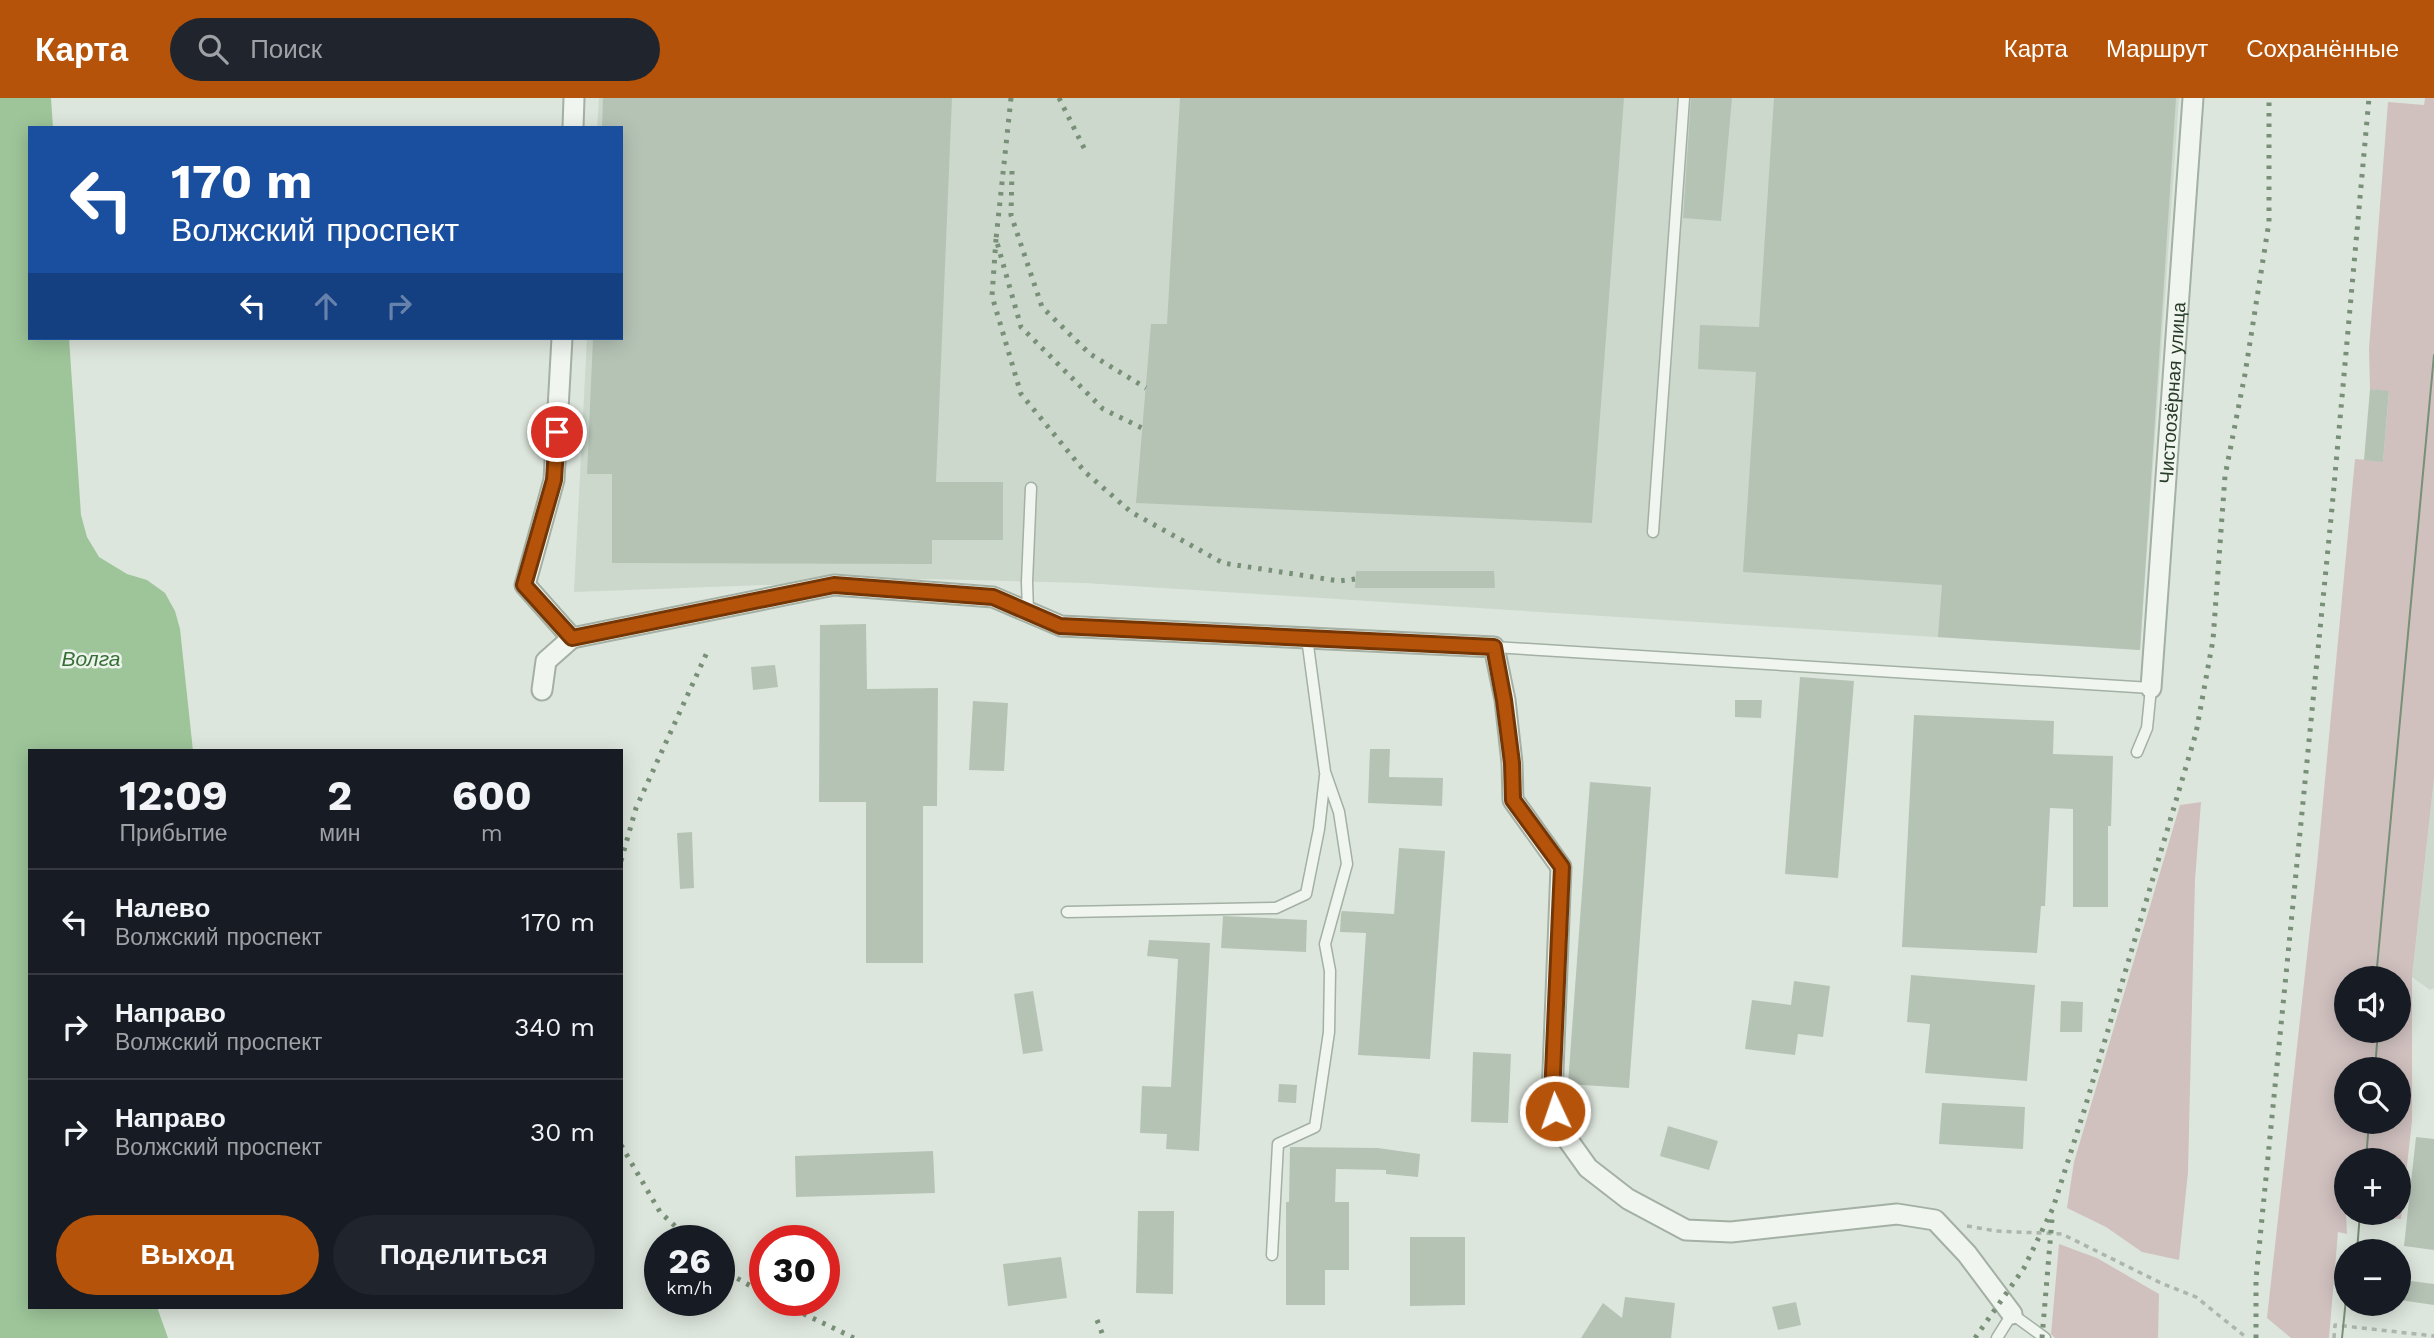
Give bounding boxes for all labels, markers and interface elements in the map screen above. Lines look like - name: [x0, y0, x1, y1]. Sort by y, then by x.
- search box: [170, 18, 660, 81]
- text: Карта: [35, 30, 128, 69]
- icon: search: [194, 30, 232, 68]
- text: Поиск: [250, 34, 322, 64]
- text: Карта: [2004, 35, 2068, 63]
- text: Маршрут: [2106, 35, 2208, 63]
- text: Сохранённые: [2246, 35, 2399, 63]
- text: 170 m: [171, 152, 312, 210]
- icon: left: [56, 154, 147, 245]
- text: Волжский проспект: [171, 211, 459, 249]
- icon: left: [234, 287, 272, 325]
- icon: ahead: [307, 287, 345, 325]
- icon: right: [380, 287, 418, 325]
- street label: Чистоозёрная улица: [2155, 301, 2190, 484]
- pin: [527, 402, 587, 462]
- icon: arrive: [538, 413, 576, 451]
- water label: Волга: [62, 646, 120, 671]
- text: 12:09: [119, 771, 228, 820]
- text: 2: [327, 771, 352, 820]
- text: 600: [452, 771, 532, 820]
- text: Прибытие: [120, 820, 228, 847]
- text: мин: [319, 820, 361, 847]
- text: m: [481, 820, 503, 847]
- text: Налево: [115, 893, 210, 923]
- icon: left: [56, 903, 94, 941]
- text: 170 m: [521, 907, 595, 937]
- text: Волжский проспект: [115, 924, 322, 951]
- map controls: [2334, 966, 2411, 1316]
- button: sound: [2334, 966, 2411, 1043]
- text: Направо: [115, 998, 226, 1028]
- icon: right: [56, 1008, 94, 1046]
- text: 340 m: [514, 1012, 595, 1042]
- text: Волжский проспект: [115, 1029, 322, 1056]
- button: search: [2334, 1057, 2411, 1134]
- position arrow: [1518, 1074, 1592, 1148]
- text: Направо: [115, 1103, 226, 1133]
- icon: right: [56, 1113, 94, 1151]
- text: 30 m: [530, 1117, 595, 1147]
- text: Волжский проспект: [115, 1134, 322, 1161]
- button: +: [2334, 1148, 2411, 1225]
- button: Выход: [56, 1215, 319, 1295]
- button: Поделиться: [333, 1215, 595, 1295]
- speed limit sign: 30: [749, 1225, 840, 1316]
- button: −: [2334, 1239, 2411, 1316]
- text: 26: [668, 1240, 711, 1282]
- text: km/h: [666, 1277, 713, 1298]

